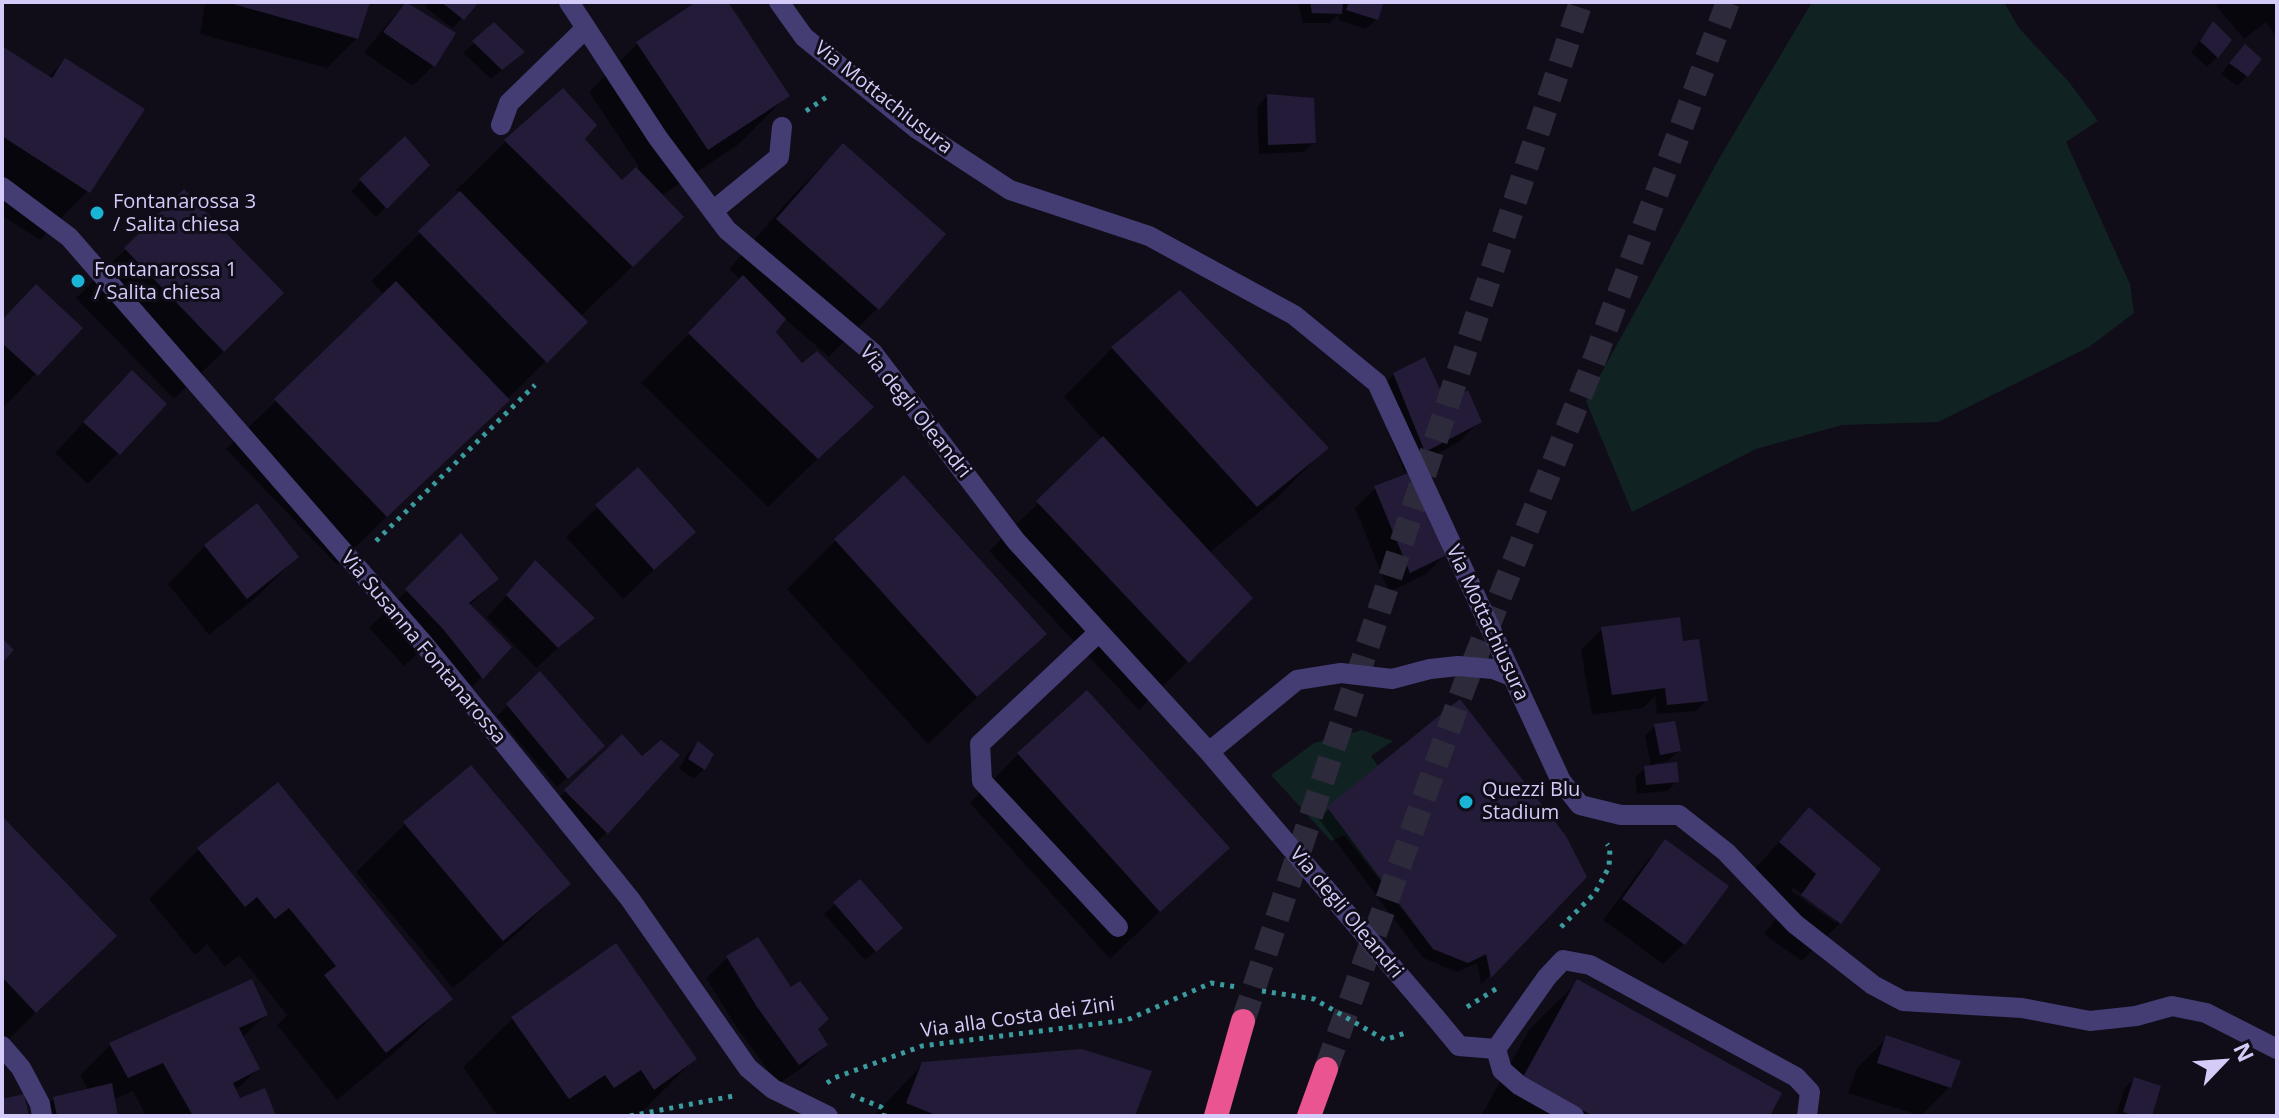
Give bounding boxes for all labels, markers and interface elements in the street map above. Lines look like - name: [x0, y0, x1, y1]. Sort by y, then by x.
- street label: Via Mottachiusura: [809, 37, 957, 159]
- place label: Fontanarossa 3 / Salita chiesa: [113, 190, 256, 237]
- marker: Fontanarossa 3 / Salita chiesa: [88, 204, 106, 222]
- place label: Fontanarossa 1 / Salita chiesa: [94, 258, 237, 305]
- marker: Fontanarossa 1 / Salita chiesa: [69, 272, 87, 290]
- street label: Via degli Oleandri: [854, 341, 976, 483]
- street label: Via Mottachiusura: [1440, 541, 1534, 705]
- street label: Via Susanna Fontanarossa: [335, 547, 511, 749]
- place label: Quezzi Blu Stadium: [1482, 778, 1580, 825]
- marker: Quezzi Blu Stadium: [1457, 793, 1475, 811]
- street label: Via degli Oleandri: [1284, 843, 1408, 983]
- street label: Via alla Costa dei Zini: [919, 992, 1117, 1044]
- north arrow: [2183, 1022, 2263, 1102]
- text: N: [2227, 1037, 2262, 1066]

